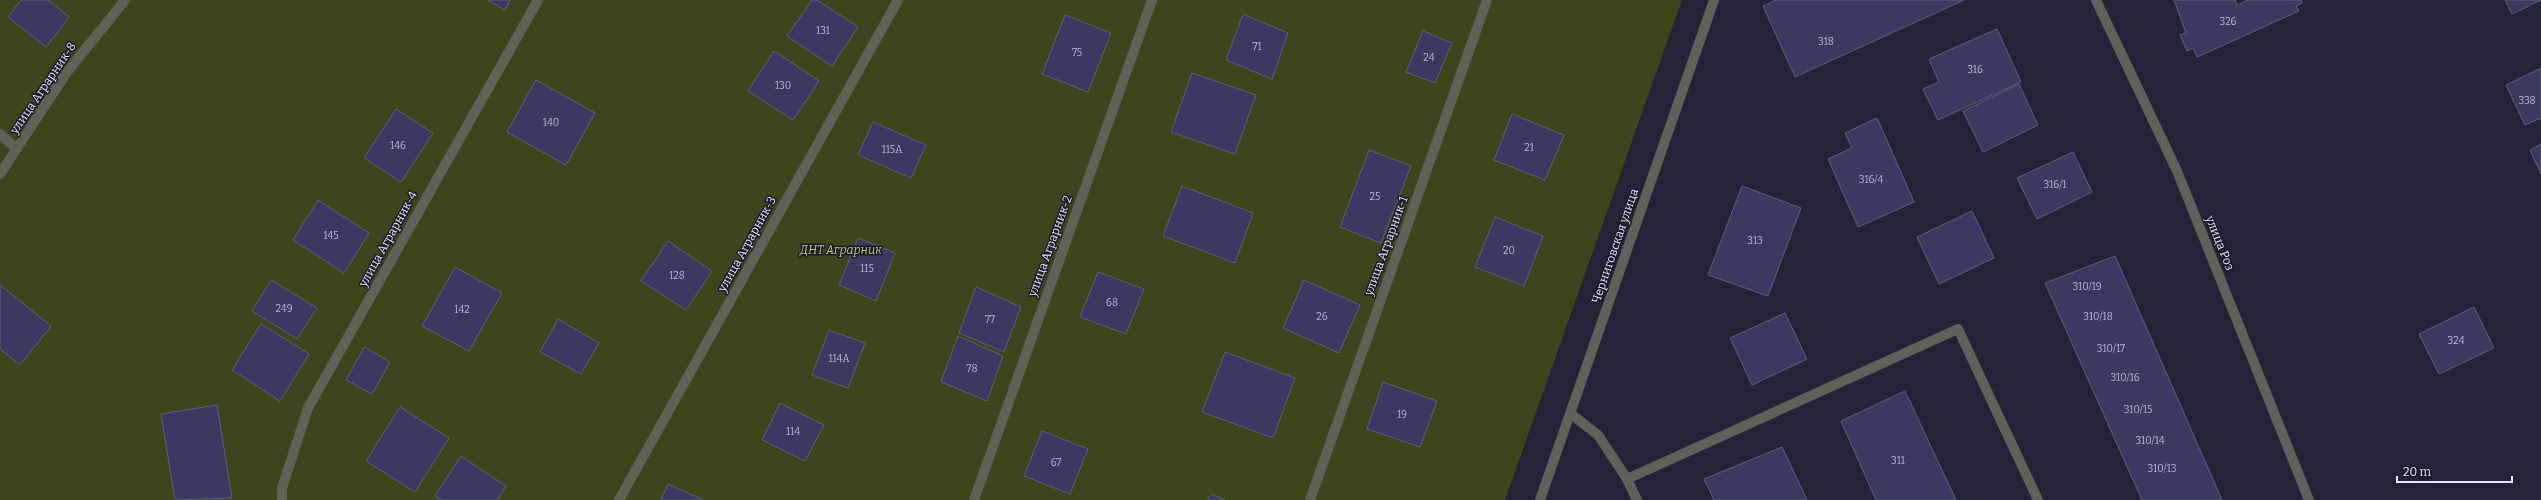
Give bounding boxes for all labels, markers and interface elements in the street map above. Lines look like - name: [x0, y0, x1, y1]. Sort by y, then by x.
- house number: 326: [2219, 16, 2237, 28]
- house number: 131: [816, 25, 830, 37]
- house number: 318: [1818, 36, 1834, 48]
- street label: улица Аграрник-8: [7, 40, 79, 137]
- house number: 71: [1252, 41, 1262, 53]
- house number: 75: [1072, 47, 1082, 59]
- house number: 24: [1423, 52, 1435, 64]
- house number: 316: [1967, 64, 1983, 76]
- house number: 130: [775, 80, 791, 92]
- house number: 338: [2518, 95, 2536, 107]
- house number: 140: [543, 117, 559, 129]
- house number: 146: [390, 140, 406, 152]
- house number: 21: [1524, 142, 1534, 154]
- house number: 115А: [882, 144, 903, 156]
- house number: 316/4: [1859, 174, 1883, 186]
- house number: 316/1: [2044, 179, 2066, 191]
- street label: Черниговская улица: [1589, 186, 1641, 305]
- street label: улица Аграрник-4: [355, 189, 420, 290]
- house number: 25: [1370, 191, 1380, 203]
- street label: улица Аграрник-3: [714, 194, 779, 295]
- street label: улица Аграрник-2: [1025, 194, 1075, 299]
- street label: улица Аграрник-1: [1361, 194, 1411, 298]
- street label: улица Роз: [2202, 213, 2237, 272]
- house number: 145: [323, 230, 339, 242]
- house number: 313: [1747, 235, 1763, 247]
- park label: ДНТ Аграрник: [799, 243, 882, 257]
- house number: 20: [1503, 245, 1515, 257]
- house number: 115: [860, 263, 874, 275]
- house number: 128: [669, 270, 685, 282]
- house number: 310/19: [2072, 281, 2102, 293]
- house number: 68: [1106, 297, 1118, 309]
- house number: 249: [275, 303, 293, 315]
- house number: 142: [454, 304, 470, 316]
- house number: 26: [1316, 311, 1328, 323]
- house number: 310/18: [2083, 311, 2113, 323]
- house number: 77: [985, 314, 995, 326]
- house number: 324: [2448, 335, 2465, 347]
- house number: 310/17: [2097, 343, 2125, 355]
- house number: 114А: [828, 353, 850, 365]
- house number: 78: [967, 363, 977, 375]
- house number: 310/16: [2110, 372, 2140, 384]
- house number: 310/15: [2124, 404, 2152, 416]
- house number: 19: [1397, 409, 1407, 421]
- house number: 114: [786, 426, 800, 438]
- house number: 310/14: [2135, 435, 2165, 447]
- house number: 311: [1891, 455, 1905, 467]
- house number: 67: [1051, 457, 1061, 469]
- scale bar: [2397, 458, 2512, 484]
- house number: 310/13: [2147, 463, 2177, 475]
- text: 20 m: [2403, 465, 2432, 479]

